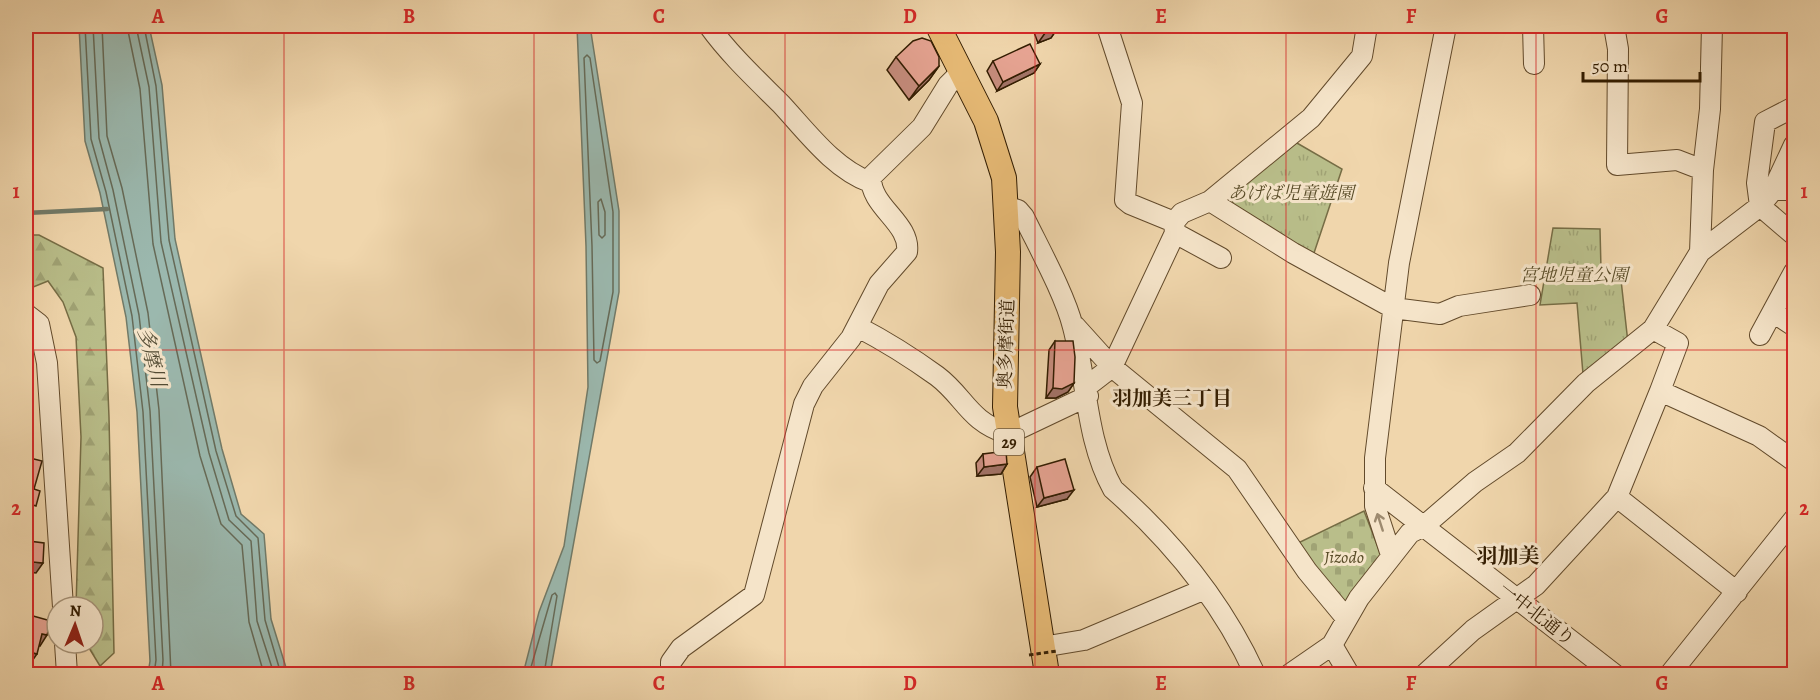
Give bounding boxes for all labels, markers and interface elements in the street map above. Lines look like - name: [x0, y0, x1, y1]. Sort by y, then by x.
- text: A: [151, 3, 165, 30]
- text: B: [403, 3, 415, 30]
- text: C: [653, 3, 665, 30]
- text: D: [903, 3, 917, 30]
- text: E: [1155, 3, 1167, 30]
- text: F: [1406, 3, 1417, 30]
- text: G: [1655, 3, 1669, 30]
- scale bar: [1583, 45, 1700, 83]
- text: 50 m: [1592, 54, 1628, 78]
- text: 1: [12, 178, 20, 205]
- text: 1: [1800, 178, 1808, 205]
- park label: あげば児童遊園: [1228, 181, 1357, 205]
- park label: 宮地児童公園: [1520, 263, 1631, 287]
- street label: 奥多摩街道: [992, 299, 1020, 389]
- water label: 多摩川: [131, 325, 172, 391]
- district label: 羽加美三丁目: [1112, 385, 1232, 412]
- road number: 29: [994, 429, 1024, 455]
- text: 2: [11, 495, 21, 522]
- text: 2: [1799, 495, 1809, 522]
- one-way arrow: [1374, 513, 1385, 532]
- district label: 羽加美: [1477, 542, 1540, 570]
- park label: Jizodo: [1323, 545, 1364, 569]
- street label: 一中北通り: [1494, 577, 1580, 651]
- north arrow: [45, 595, 105, 655]
- text: N: [69, 600, 82, 622]
- text: A: [151, 670, 165, 697]
- text: B: [403, 670, 415, 697]
- text: C: [653, 670, 665, 697]
- text: D: [903, 670, 917, 697]
- text: E: [1155, 670, 1167, 697]
- text: F: [1406, 670, 1417, 697]
- text: G: [1655, 670, 1669, 697]

